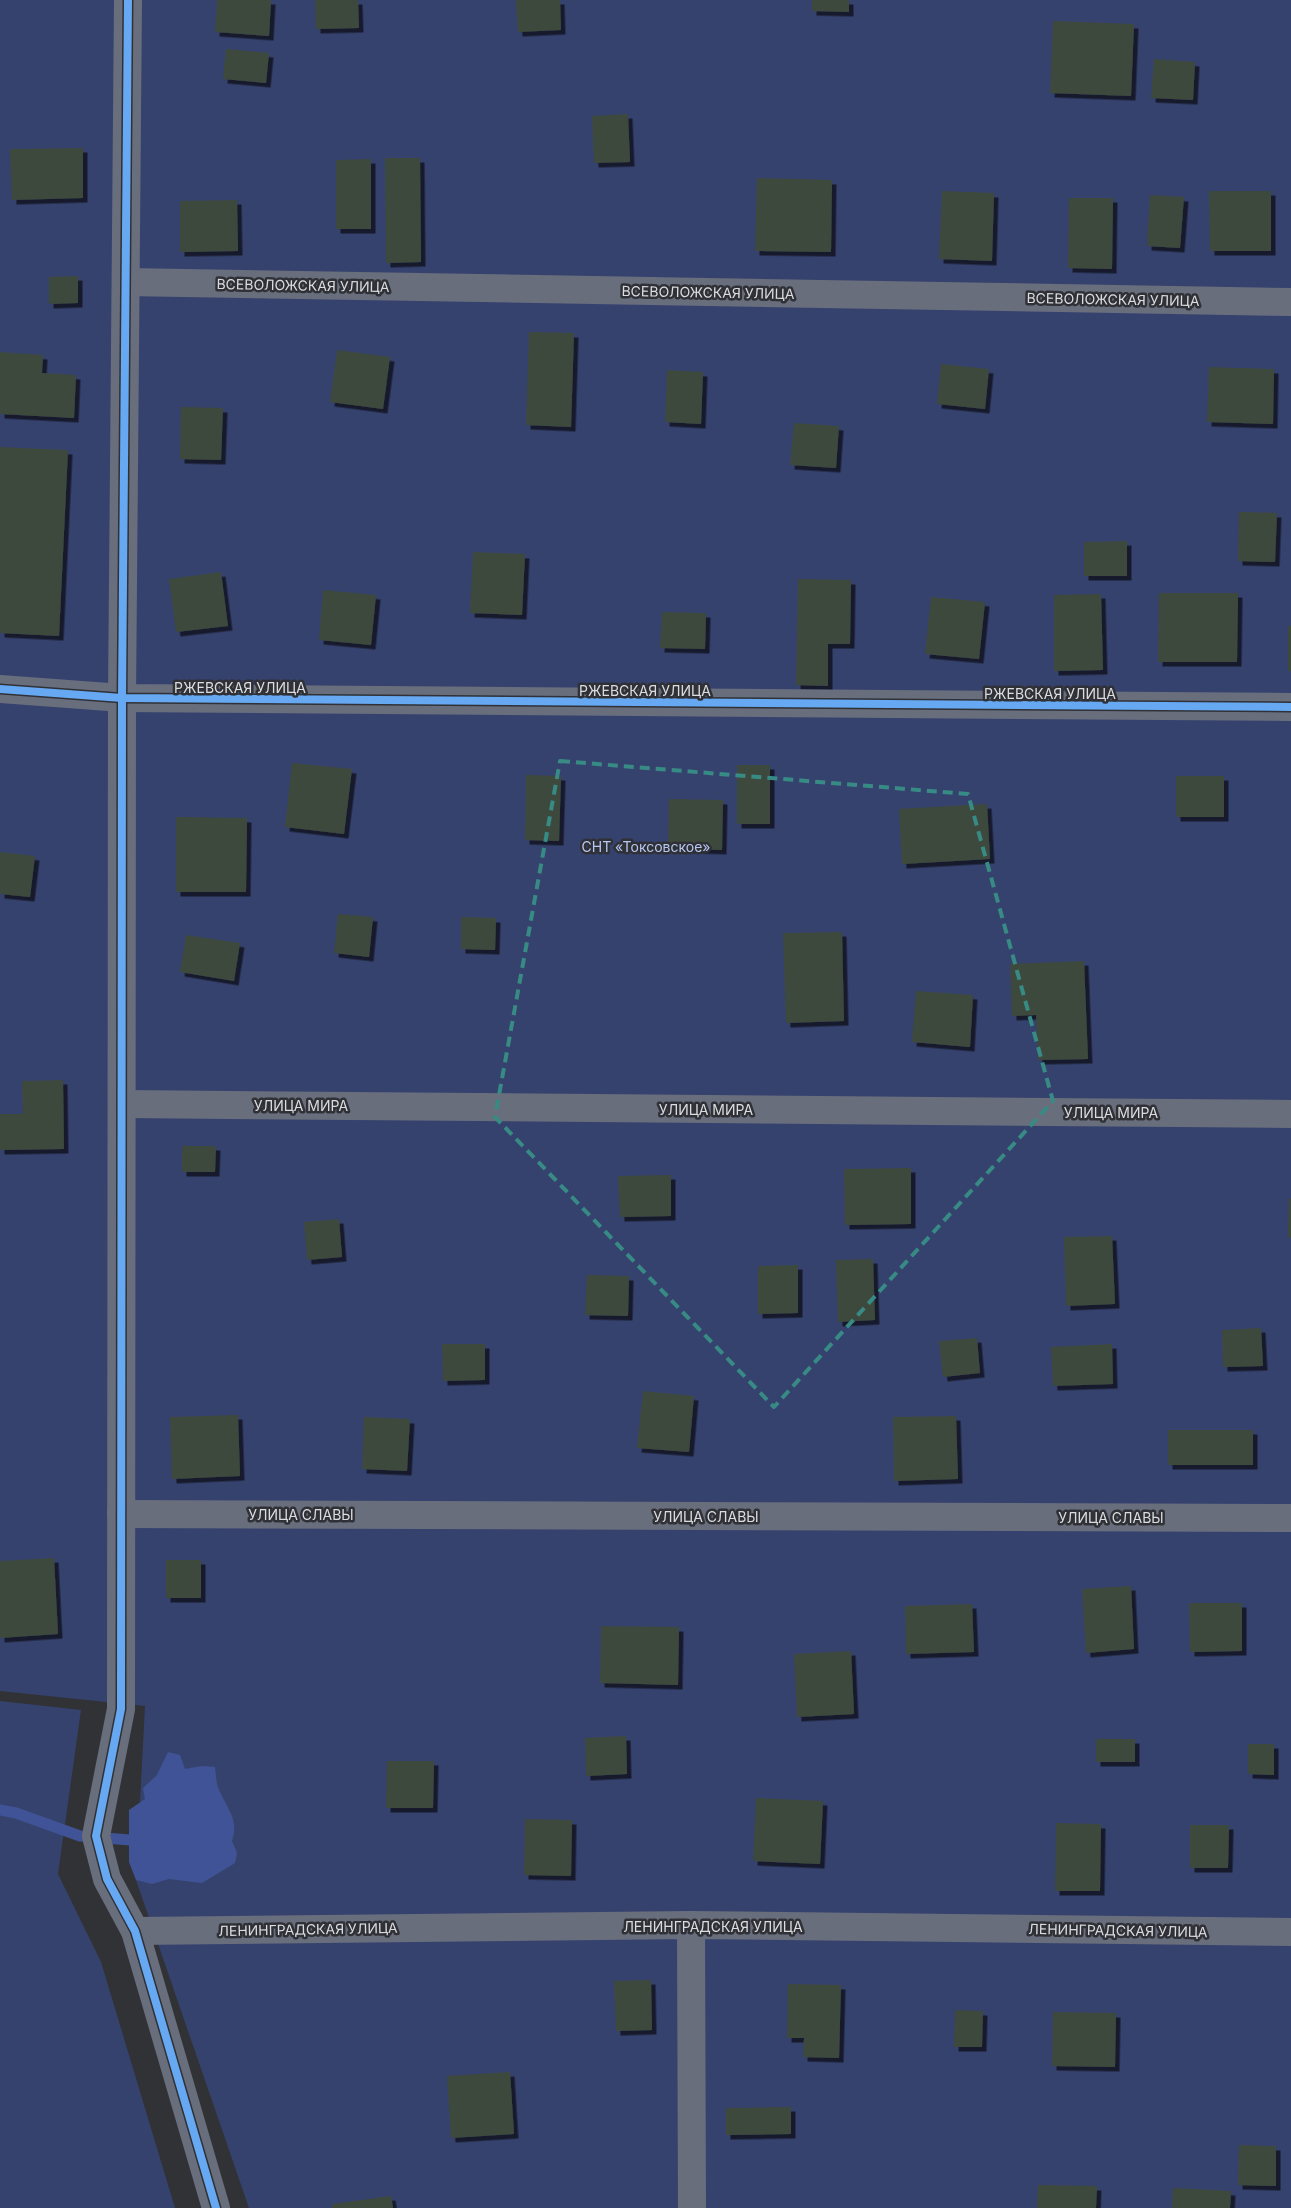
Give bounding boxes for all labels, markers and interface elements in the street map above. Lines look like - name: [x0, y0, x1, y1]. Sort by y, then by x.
- street label: ВСЕВОЛОЖСКАЯ УЛИЦА: [216, 275, 390, 295]
- street label: ВСЕВОЛОЖСКАЯ УЛИЦА: [621, 282, 795, 302]
- street label: ВСЕВОЛОЖСКАЯ УЛИЦА: [1026, 289, 1200, 309]
- street label: РЖЕВСКАЯ УЛИЦА: [174, 679, 306, 696]
- street label: РЖЕВСКАЯ УЛИЦА: [579, 682, 711, 699]
- street label: РЖЕВСКАЯ УЛИЦА: [984, 685, 1116, 702]
- park label: СНТ «Токсовское»: [582, 838, 710, 855]
- street label: УЛИЦА МИРА: [254, 1097, 348, 1114]
- street label: УЛИЦА МИРА: [659, 1101, 753, 1118]
- street label: УЛИЦА МИРА: [1064, 1104, 1158, 1121]
- street label: УЛИЦА СЛАВЫ: [248, 1506, 354, 1523]
- street label: УЛИЦА СЛАВЫ: [653, 1508, 759, 1525]
- street label: УЛИЦА СЛАВЫ: [1058, 1509, 1164, 1526]
- street label: ЛЕНИНГРАДСКАЯ УЛИЦА: [623, 1918, 803, 1935]
- street label: ЛЕНИНГРАДСКАЯ УЛИЦА: [218, 1919, 398, 1939]
- street label: ЛЕНИНГРАДСКАЯ УЛИЦА: [1028, 1920, 1208, 1940]

